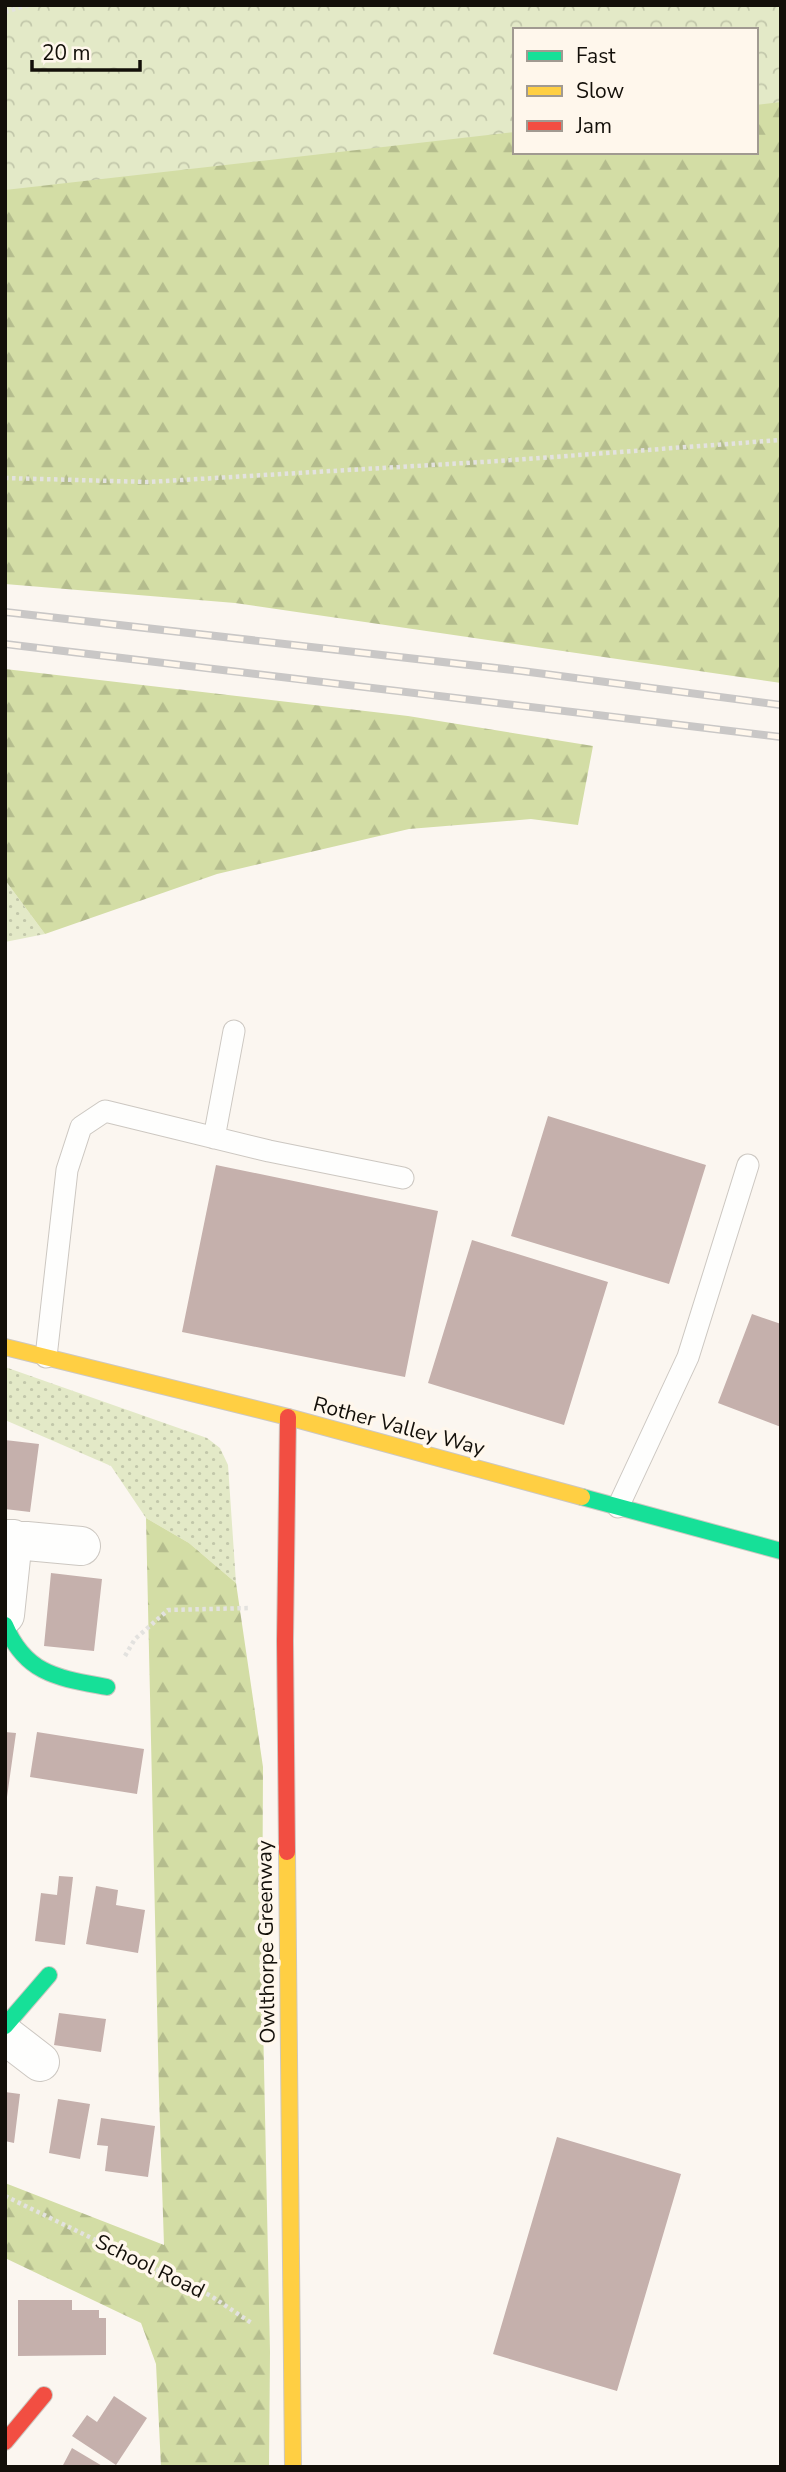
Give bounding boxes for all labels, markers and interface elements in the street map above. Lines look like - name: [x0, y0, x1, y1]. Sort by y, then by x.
- scale bar: [32, 28, 140, 72]
- legend: [513, 28, 758, 154]
- text: 20 m: [42, 39, 91, 67]
- text: Fast: [576, 42, 616, 70]
- text: Slow: [576, 77, 625, 105]
- text: Jam: [575, 112, 612, 140]
- street label: Rother Valley Way: [310, 1390, 488, 1462]
- street label: Owlthorpe Greenway: [250, 1840, 282, 2044]
- street label: School Road: [91, 2227, 209, 2305]

